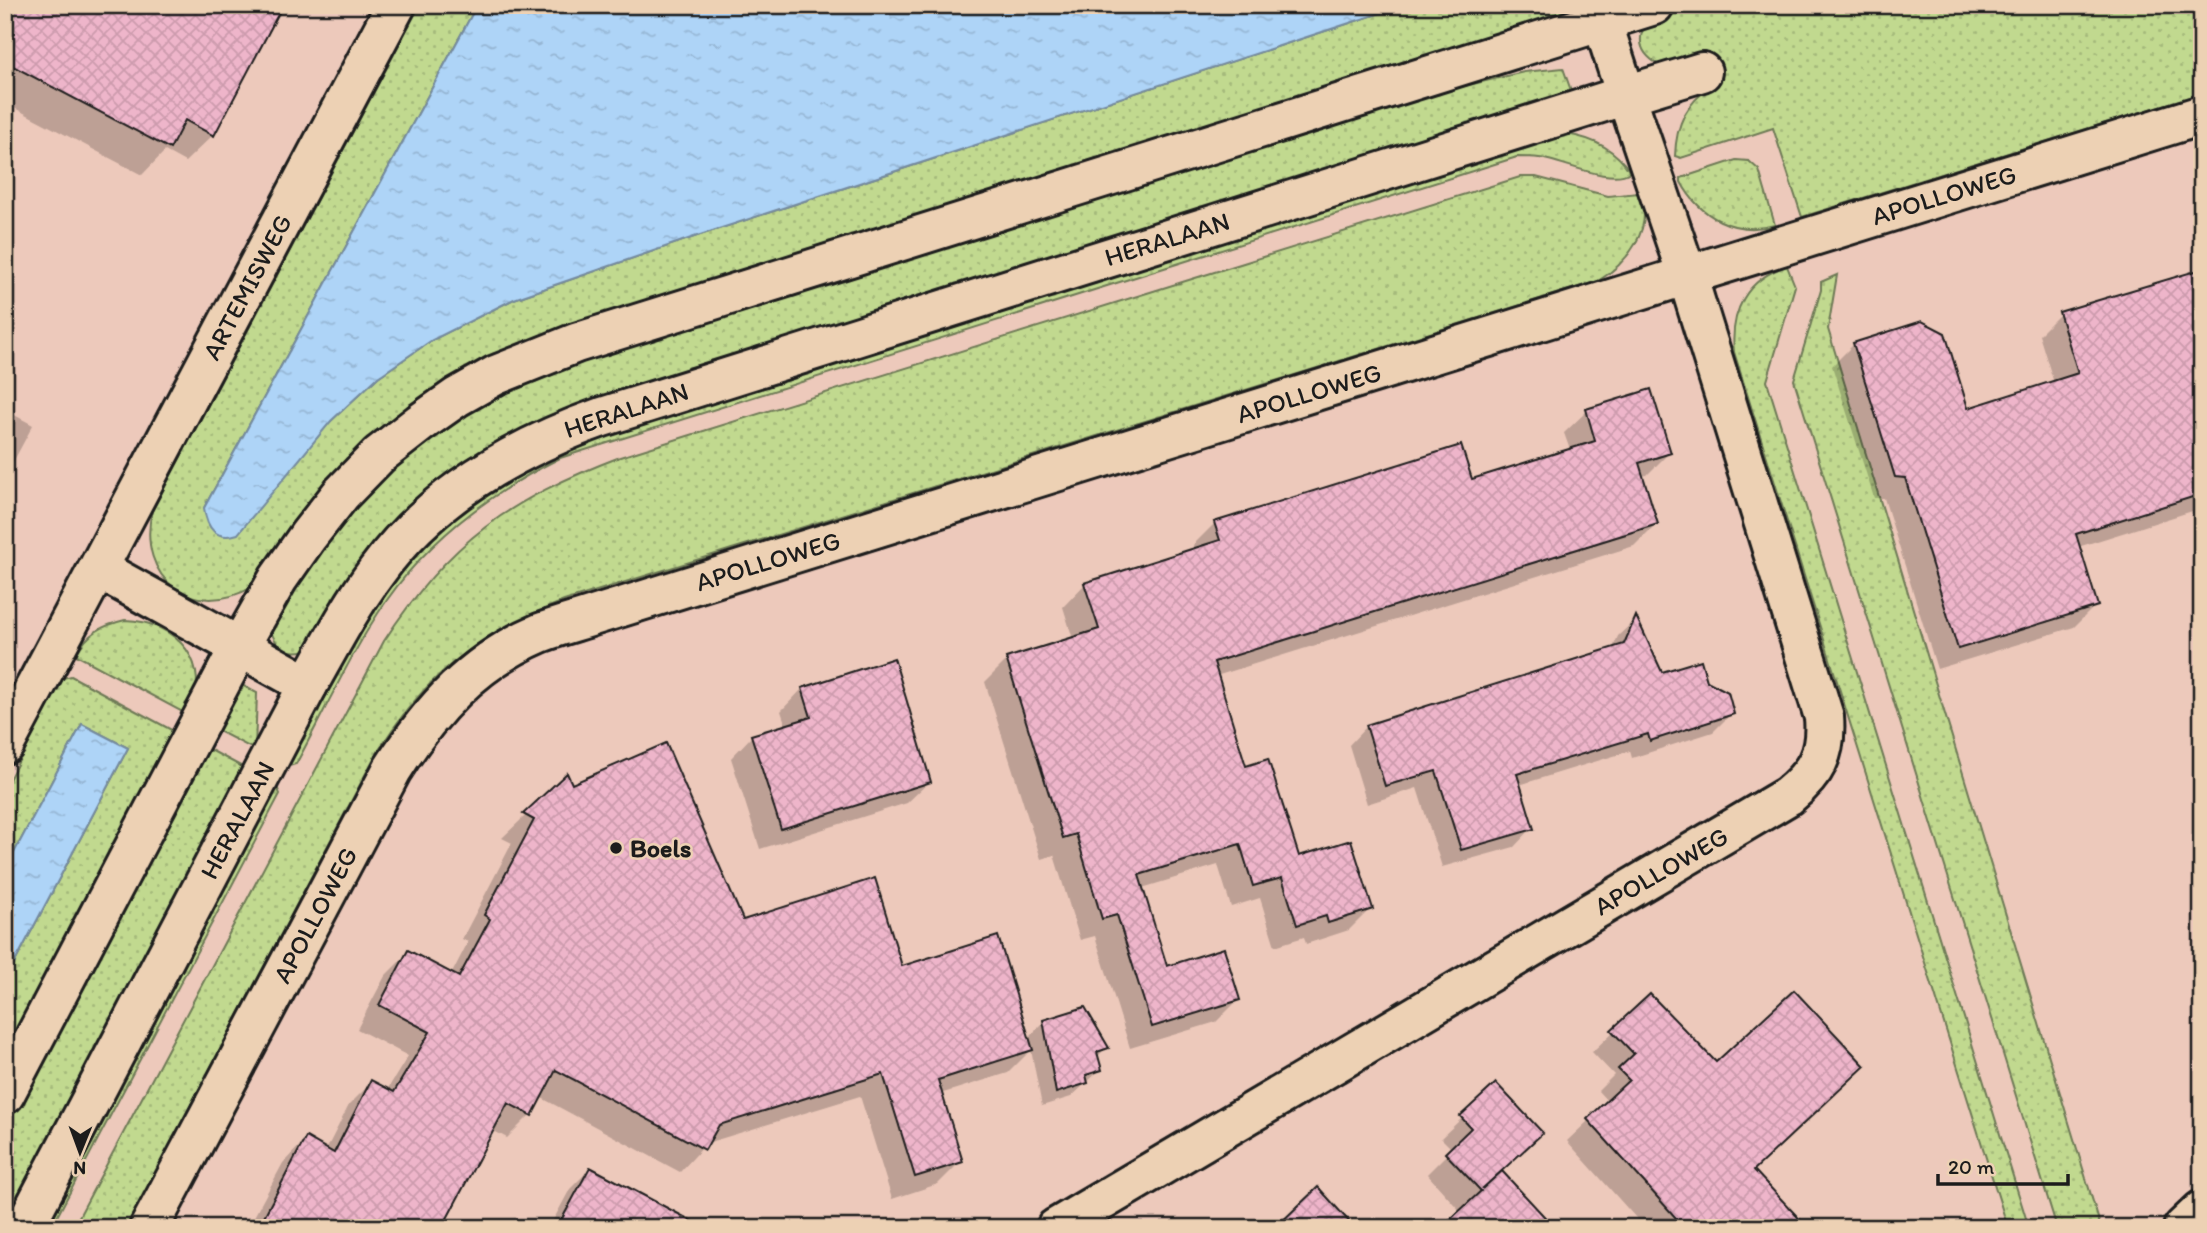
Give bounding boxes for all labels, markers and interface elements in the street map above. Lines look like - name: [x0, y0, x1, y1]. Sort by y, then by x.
- street label: APOLLOWEG: [1868, 158, 2020, 232]
- street label: HERALAAN: [1101, 205, 1233, 273]
- street label: ARTEMISWEG: [195, 209, 299, 365]
- street label: APOLLOWEG: [1233, 356, 1385, 430]
- street label: HERALAAN: [560, 375, 692, 445]
- street label: APOLLOWEG: [692, 524, 844, 598]
- street label: HERALAAN: [193, 756, 281, 884]
- street label: APOLLOWEG: [1588, 820, 1734, 922]
- place label: Boels: [630, 832, 691, 864]
- marker: Boels: [608, 840, 624, 856]
- street label: APOLLOWEG: [266, 841, 364, 989]
- north arrow: [46, 1118, 116, 1188]
- scale bar: [1938, 1142, 2067, 1186]
- text: 20 m: [1948, 1154, 1995, 1179]
- text: N: [73, 1157, 86, 1180]

